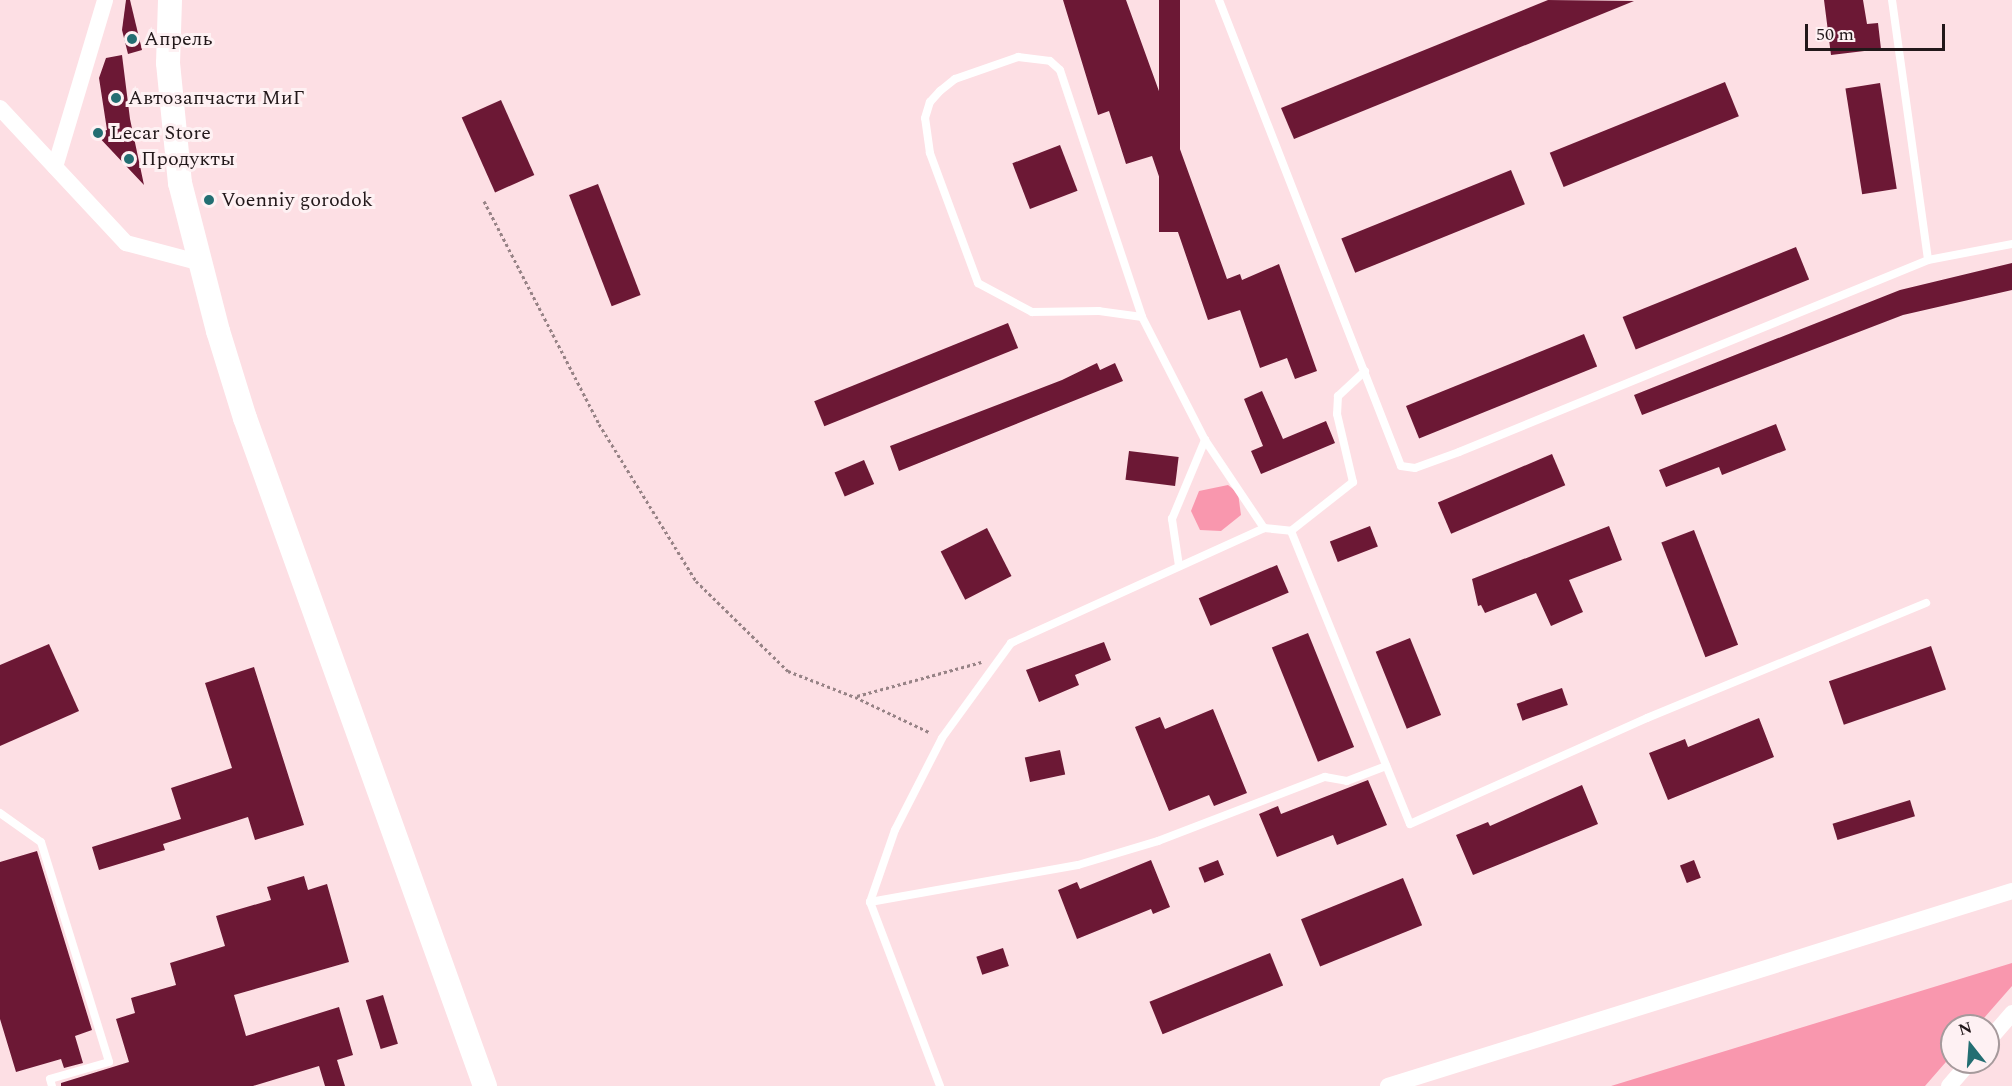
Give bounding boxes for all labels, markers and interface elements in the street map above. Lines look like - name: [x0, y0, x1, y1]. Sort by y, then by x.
- scale bar: [1808, 12, 1948, 50]
- text: 50 m: [1816, 21, 1854, 48]
- place label: Апрель: [144, 27, 212, 51]
- marker: Апрель: [125, 32, 139, 46]
- place label: Автозапчасти МиГ: [128, 86, 305, 110]
- marker: Автозапчасти МиГ: [109, 91, 123, 105]
- place label: Lecar Store: [110, 121, 211, 145]
- marker: Lecar Store: [91, 126, 105, 140]
- place label: Продукты: [141, 147, 235, 171]
- marker: Продукты: [122, 152, 136, 166]
- place label: Voenniy gorodok: [221, 188, 373, 212]
- marker: Voenniy gorodok: [202, 193, 216, 207]
- north arrow: [1940, 1014, 2000, 1074]
- text: N: [1956, 1015, 1975, 1042]

